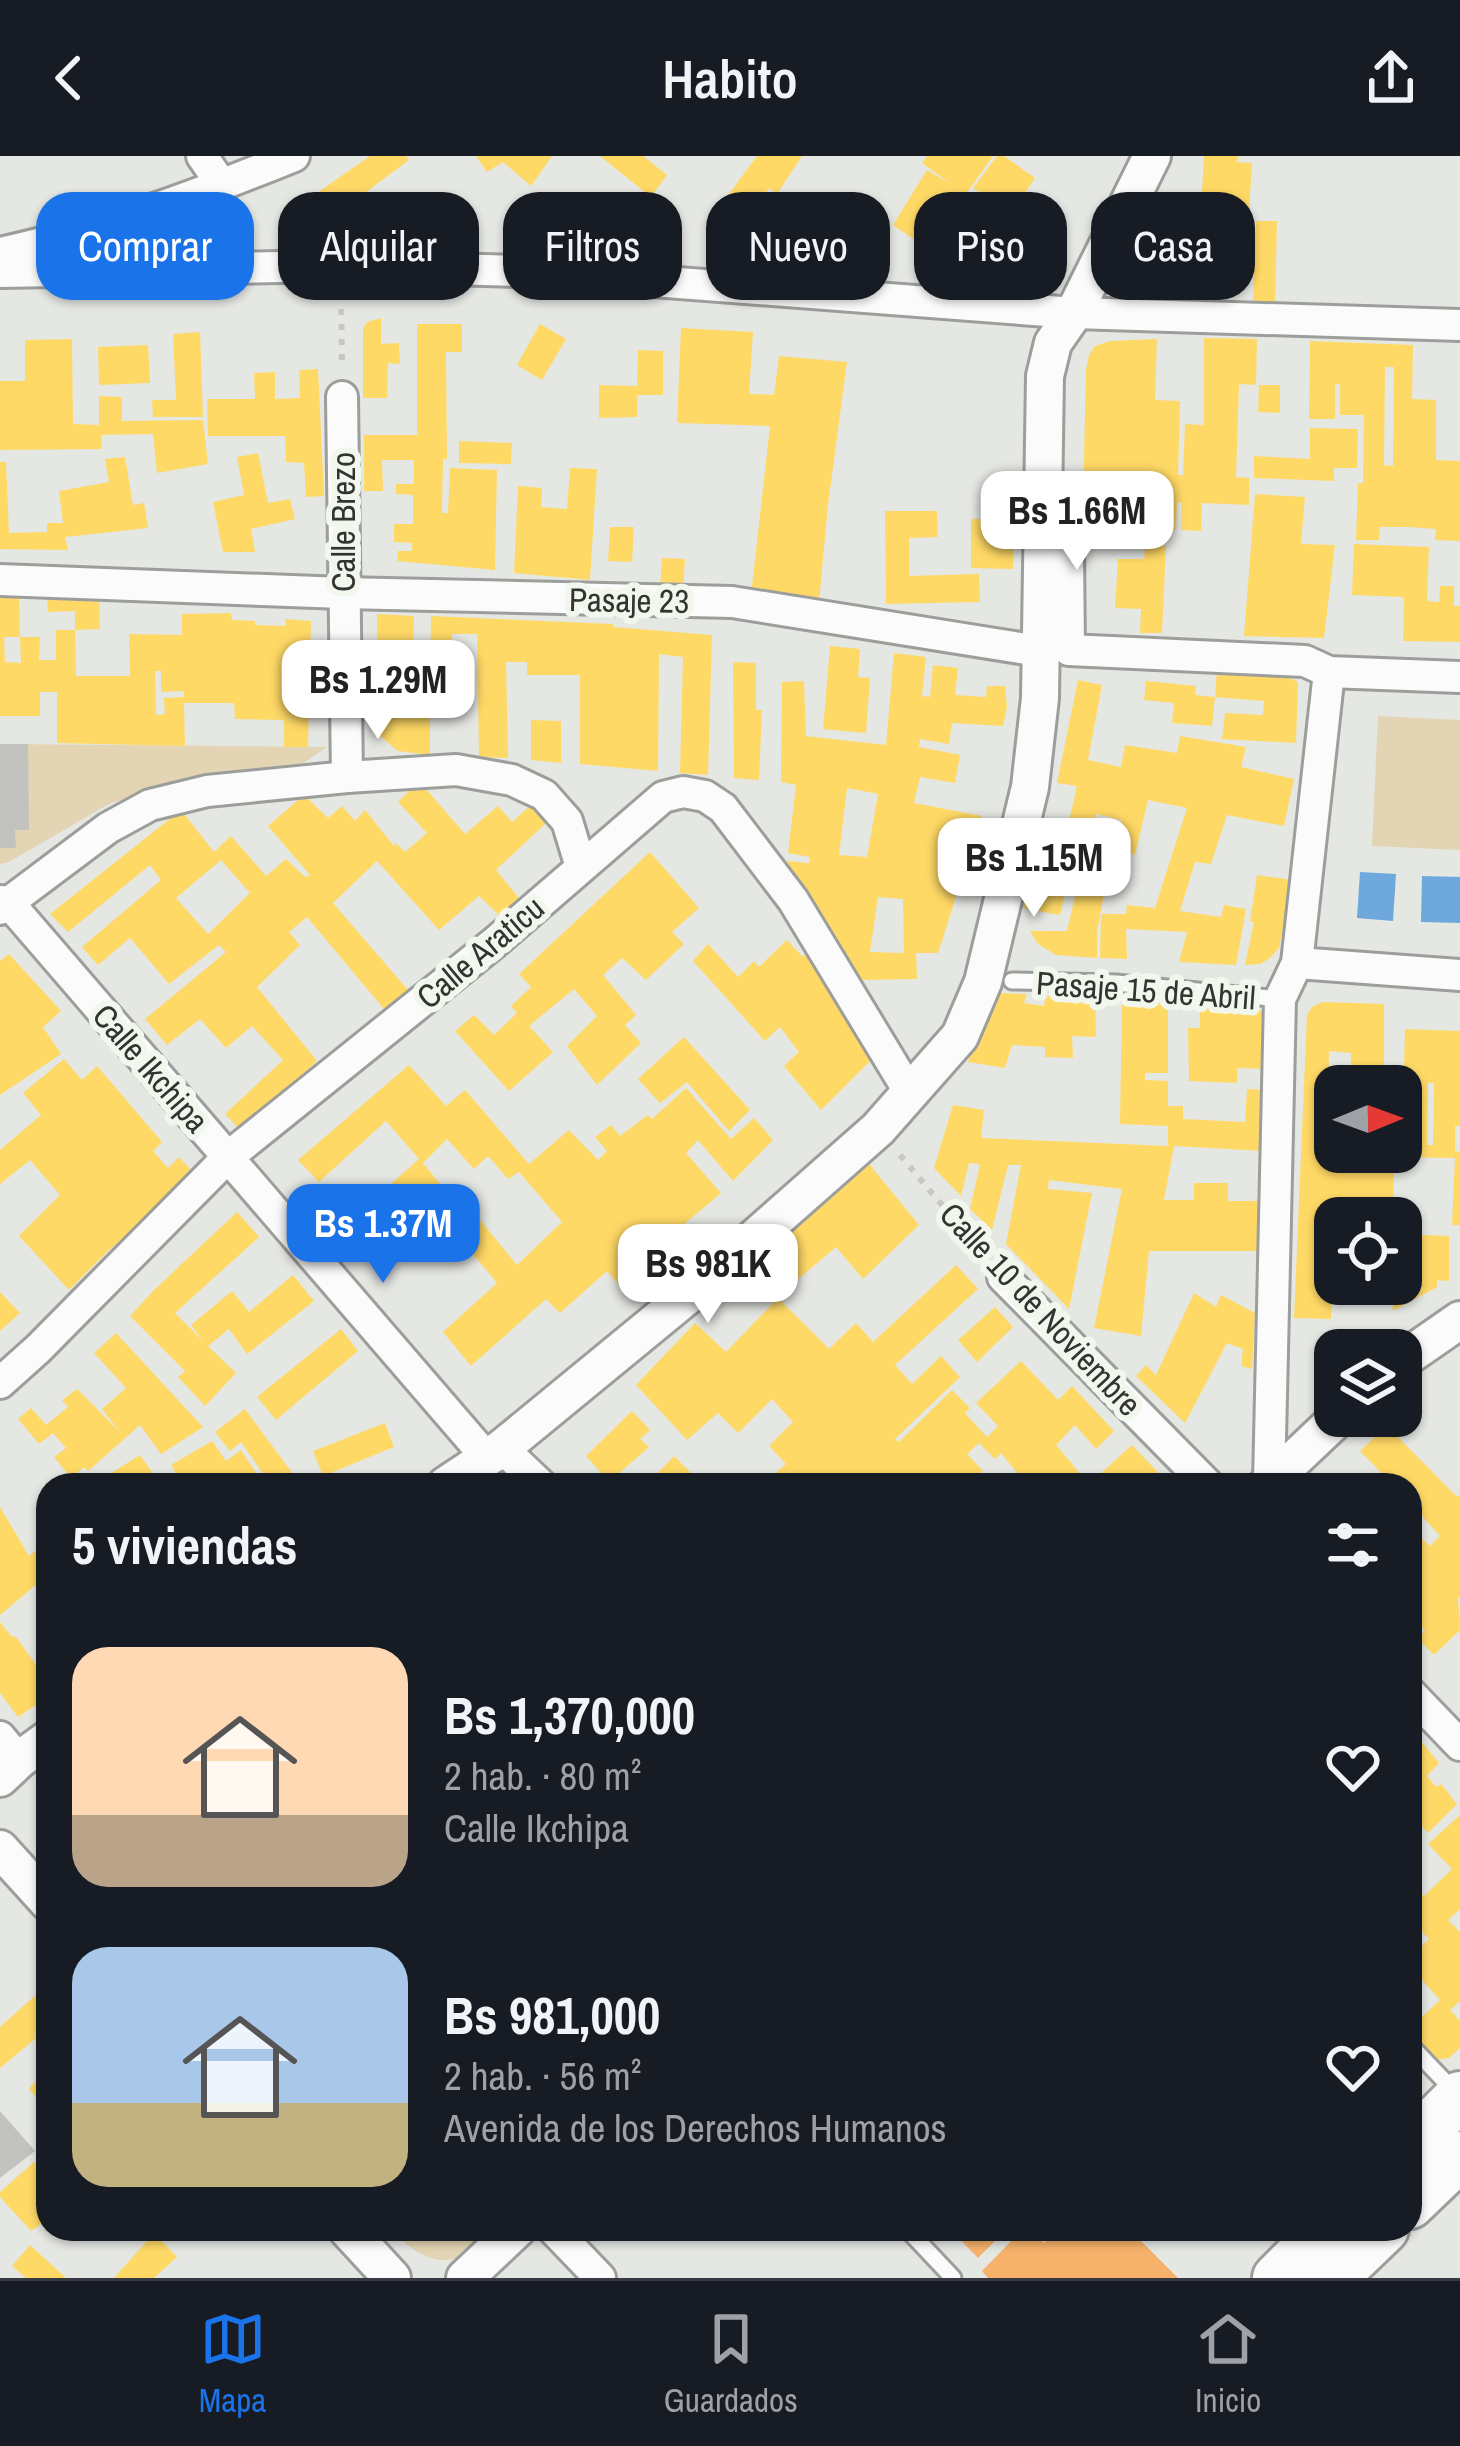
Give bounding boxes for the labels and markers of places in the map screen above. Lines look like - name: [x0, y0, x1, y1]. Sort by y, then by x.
- pin: Bs 1.66M: [953, 471, 1201, 573]
- pin: Bs 1.29M: [254, 640, 502, 742]
- pin: Bs 1.15M: [910, 818, 1158, 920]
- pin: Bs 1.37M: [259, 1184, 507, 1286]
- pin: Bs 981K: [597, 1224, 819, 1326]

